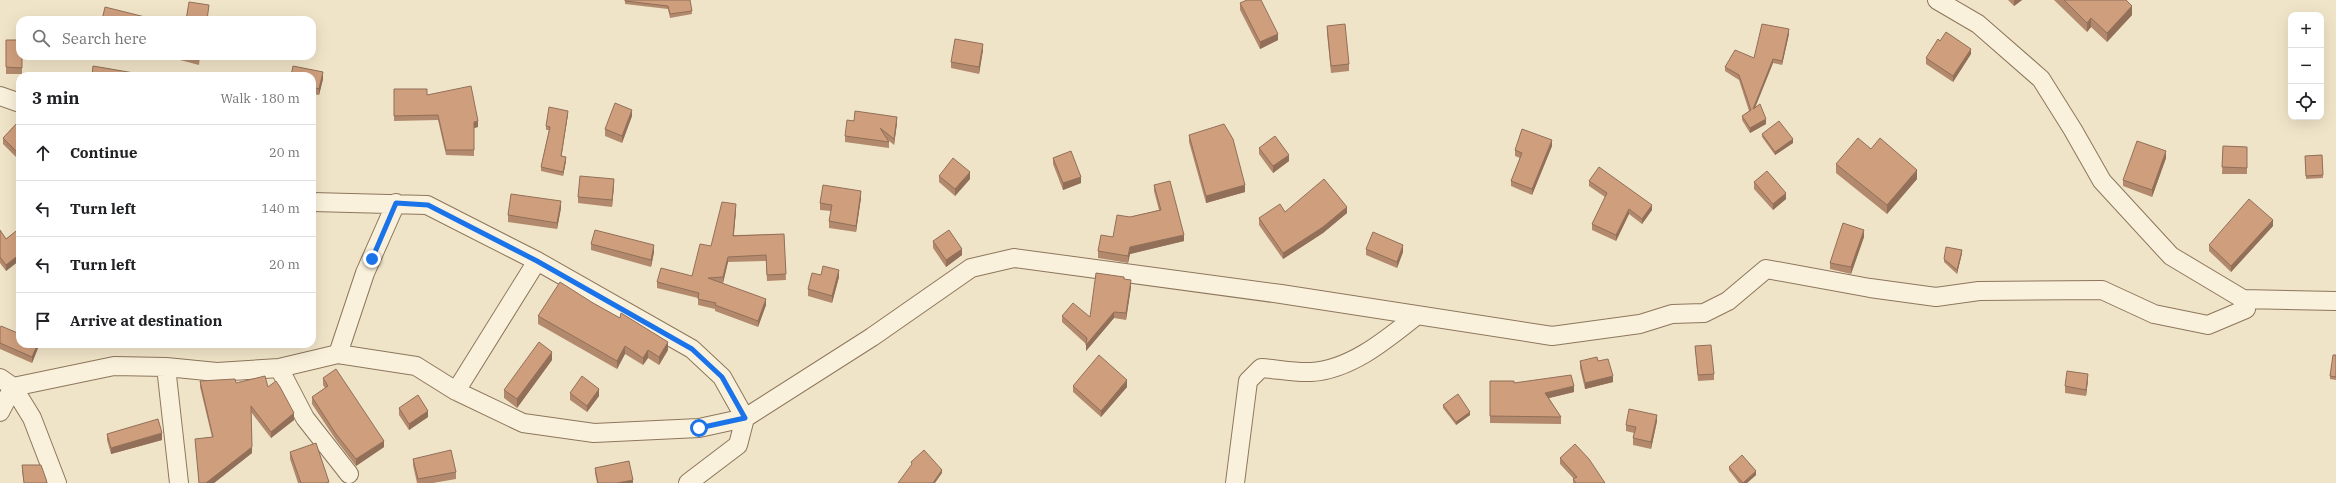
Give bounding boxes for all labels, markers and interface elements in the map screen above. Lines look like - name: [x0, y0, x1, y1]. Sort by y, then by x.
- map controls: [2288, 12, 2324, 120]
- button: +: [2288, 12, 2324, 48]
- search box: [16, 16, 316, 60]
- icon: search: [30, 27, 52, 49]
- text: Search here: [62, 29, 147, 48]
- button: −: [2288, 48, 2324, 84]
- button: locate: [2288, 84, 2324, 120]
- text: 3 min: [32, 87, 80, 109]
- text: Walk · 180 m: [221, 90, 300, 107]
- icon: ahead: [32, 142, 54, 164]
- text: Continue: [70, 143, 137, 162]
- text: 20 m: [269, 144, 300, 161]
- icon: left: [32, 198, 54, 220]
- text: Turn left: [70, 199, 136, 218]
- text: 140 m: [261, 200, 300, 217]
- route end: [363, 250, 381, 268]
- icon: left: [32, 254, 54, 276]
- text: Turn left: [70, 255, 136, 274]
- text: 20 m: [269, 256, 300, 273]
- icon: arrive: [32, 310, 54, 332]
- text: Arrive at destination: [70, 311, 222, 330]
- route start: [690, 419, 708, 437]

